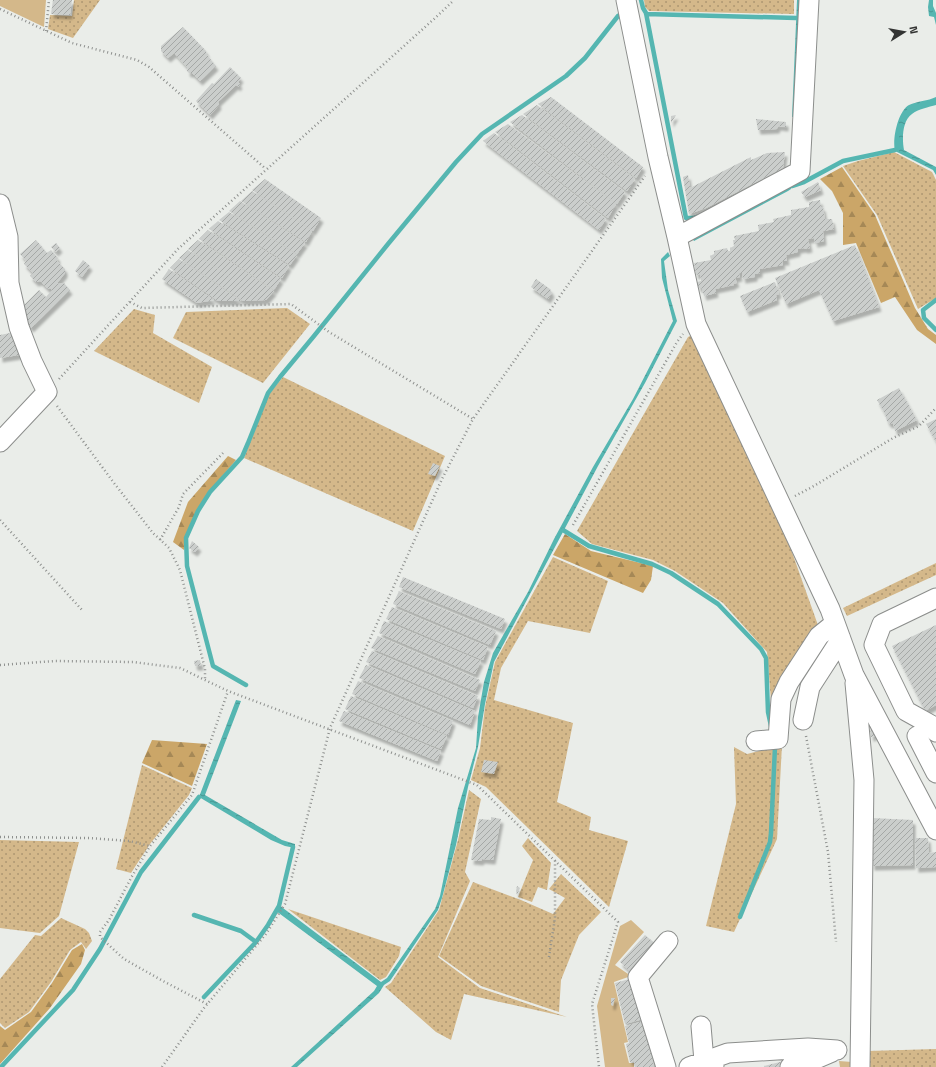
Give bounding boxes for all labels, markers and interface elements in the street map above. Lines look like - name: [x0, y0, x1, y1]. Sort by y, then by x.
- north arrow: [884, 12, 924, 52]
- text: N: [905, 25, 922, 35]

